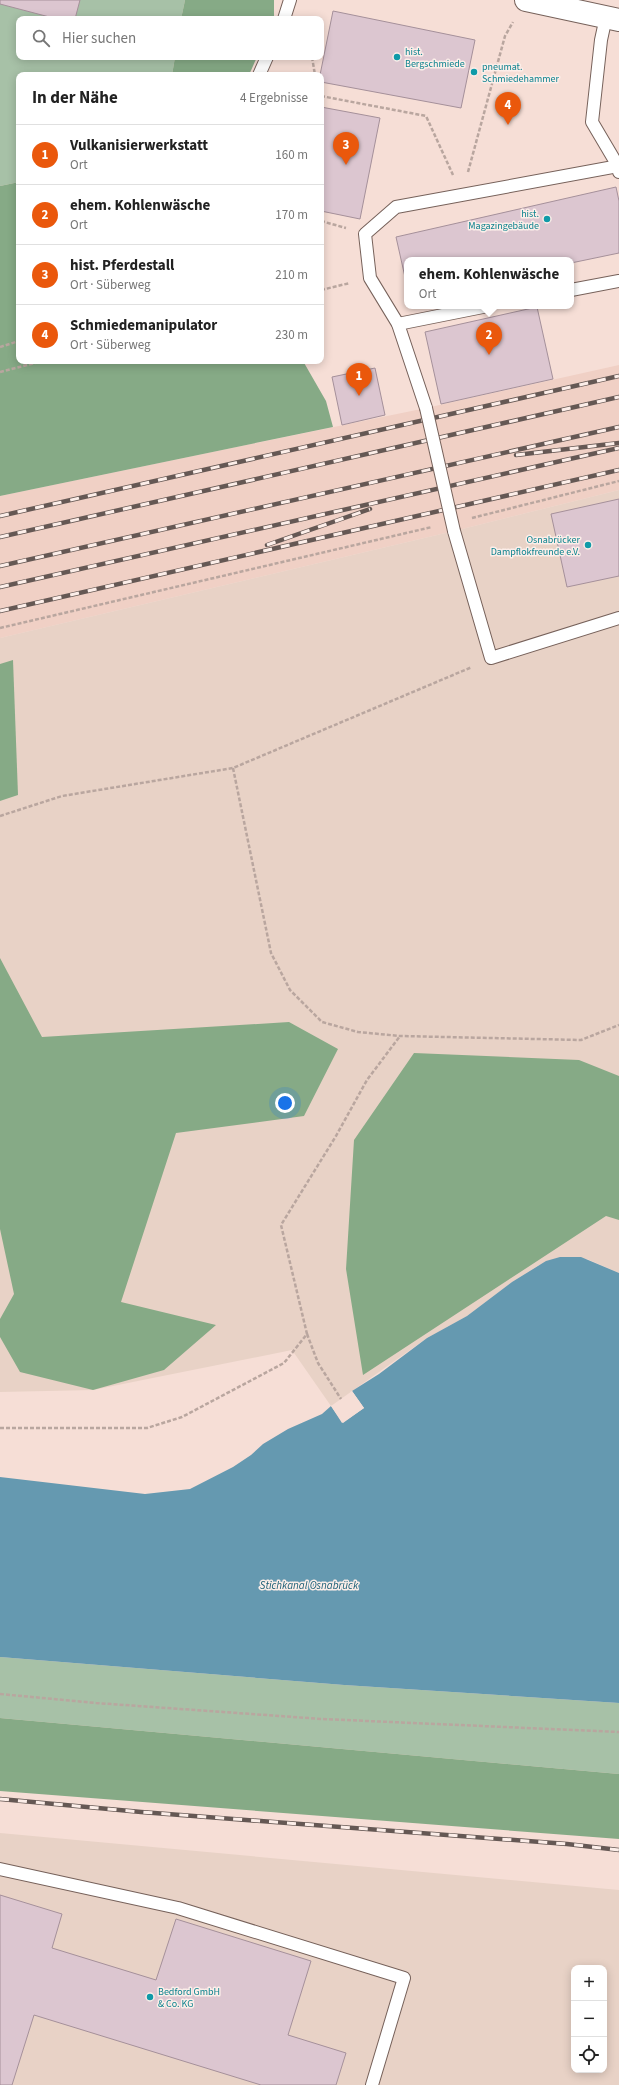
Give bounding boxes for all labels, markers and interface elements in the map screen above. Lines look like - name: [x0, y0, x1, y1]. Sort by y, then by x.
- search box: [16, 16, 324, 60]
- icon: search: [30, 27, 52, 49]
- text: Hier suchen: [62, 28, 136, 49]
- place label: hist. Bergschmiede: [405, 45, 465, 71]
- marker: hist. Bergschmiede: [392, 52, 402, 62]
- place label: pneumat. Schmiedehammer: [482, 60, 560, 86]
- marker: pneumat. Schmiedehammer: [469, 67, 479, 77]
- text: In der Nähe: [32, 86, 118, 110]
- text: 4 Ergebnisse: [240, 89, 308, 107]
- pin: 4: [495, 92, 521, 125]
- pin: 3: [333, 132, 359, 165]
- text: Vulkanisierwerkstatt: [70, 135, 208, 156]
- text: 1: [42, 146, 48, 164]
- text: 160 m: [275, 146, 308, 164]
- text: Ort: [70, 156, 88, 174]
- text: ehem. Kohlenwäsche: [70, 195, 210, 216]
- text: 2: [42, 206, 48, 224]
- text: 170 m: [275, 206, 308, 224]
- place label: hist. Magazingebäude: [468, 207, 539, 233]
- marker: hist. Magazingebäude: [542, 214, 552, 224]
- text: Ort: [70, 216, 88, 234]
- text: hist. Pferdestall: [70, 255, 174, 276]
- popup: [404, 257, 574, 309]
- text: ehem. Kohlenwäsche: [419, 264, 559, 285]
- text: 3: [42, 266, 48, 284]
- text: 210 m: [275, 266, 308, 284]
- text: Ort · Süberweg: [70, 276, 151, 294]
- text: Ort: [419, 285, 436, 303]
- text: Schmiedemanipulator: [70, 315, 217, 336]
- pin: 2: [476, 322, 502, 355]
- text: 4: [42, 326, 48, 344]
- text: 230 m: [275, 326, 308, 344]
- text: Ort · Süberweg: [70, 336, 151, 354]
- pin: 1: [346, 363, 372, 396]
- place label: Osnabrücker Dampflokfreunde e.V.: [491, 533, 581, 559]
- marker: Osnabrücker Dampflokfreunde e.V.: [583, 540, 593, 550]
- your location: [275, 1093, 295, 1113]
- water label: Stichkanal Osnabrück: [260, 1578, 359, 1593]
- map controls: [571, 1965, 607, 2073]
- button: +: [571, 1965, 607, 2001]
- place label: Bedford GmbH & Co. KG: [158, 1985, 220, 2011]
- marker: Bedford GmbH & Co. KG: [145, 1992, 155, 2002]
- button: −: [571, 2001, 607, 2037]
- button: locate: [571, 2037, 607, 2073]

